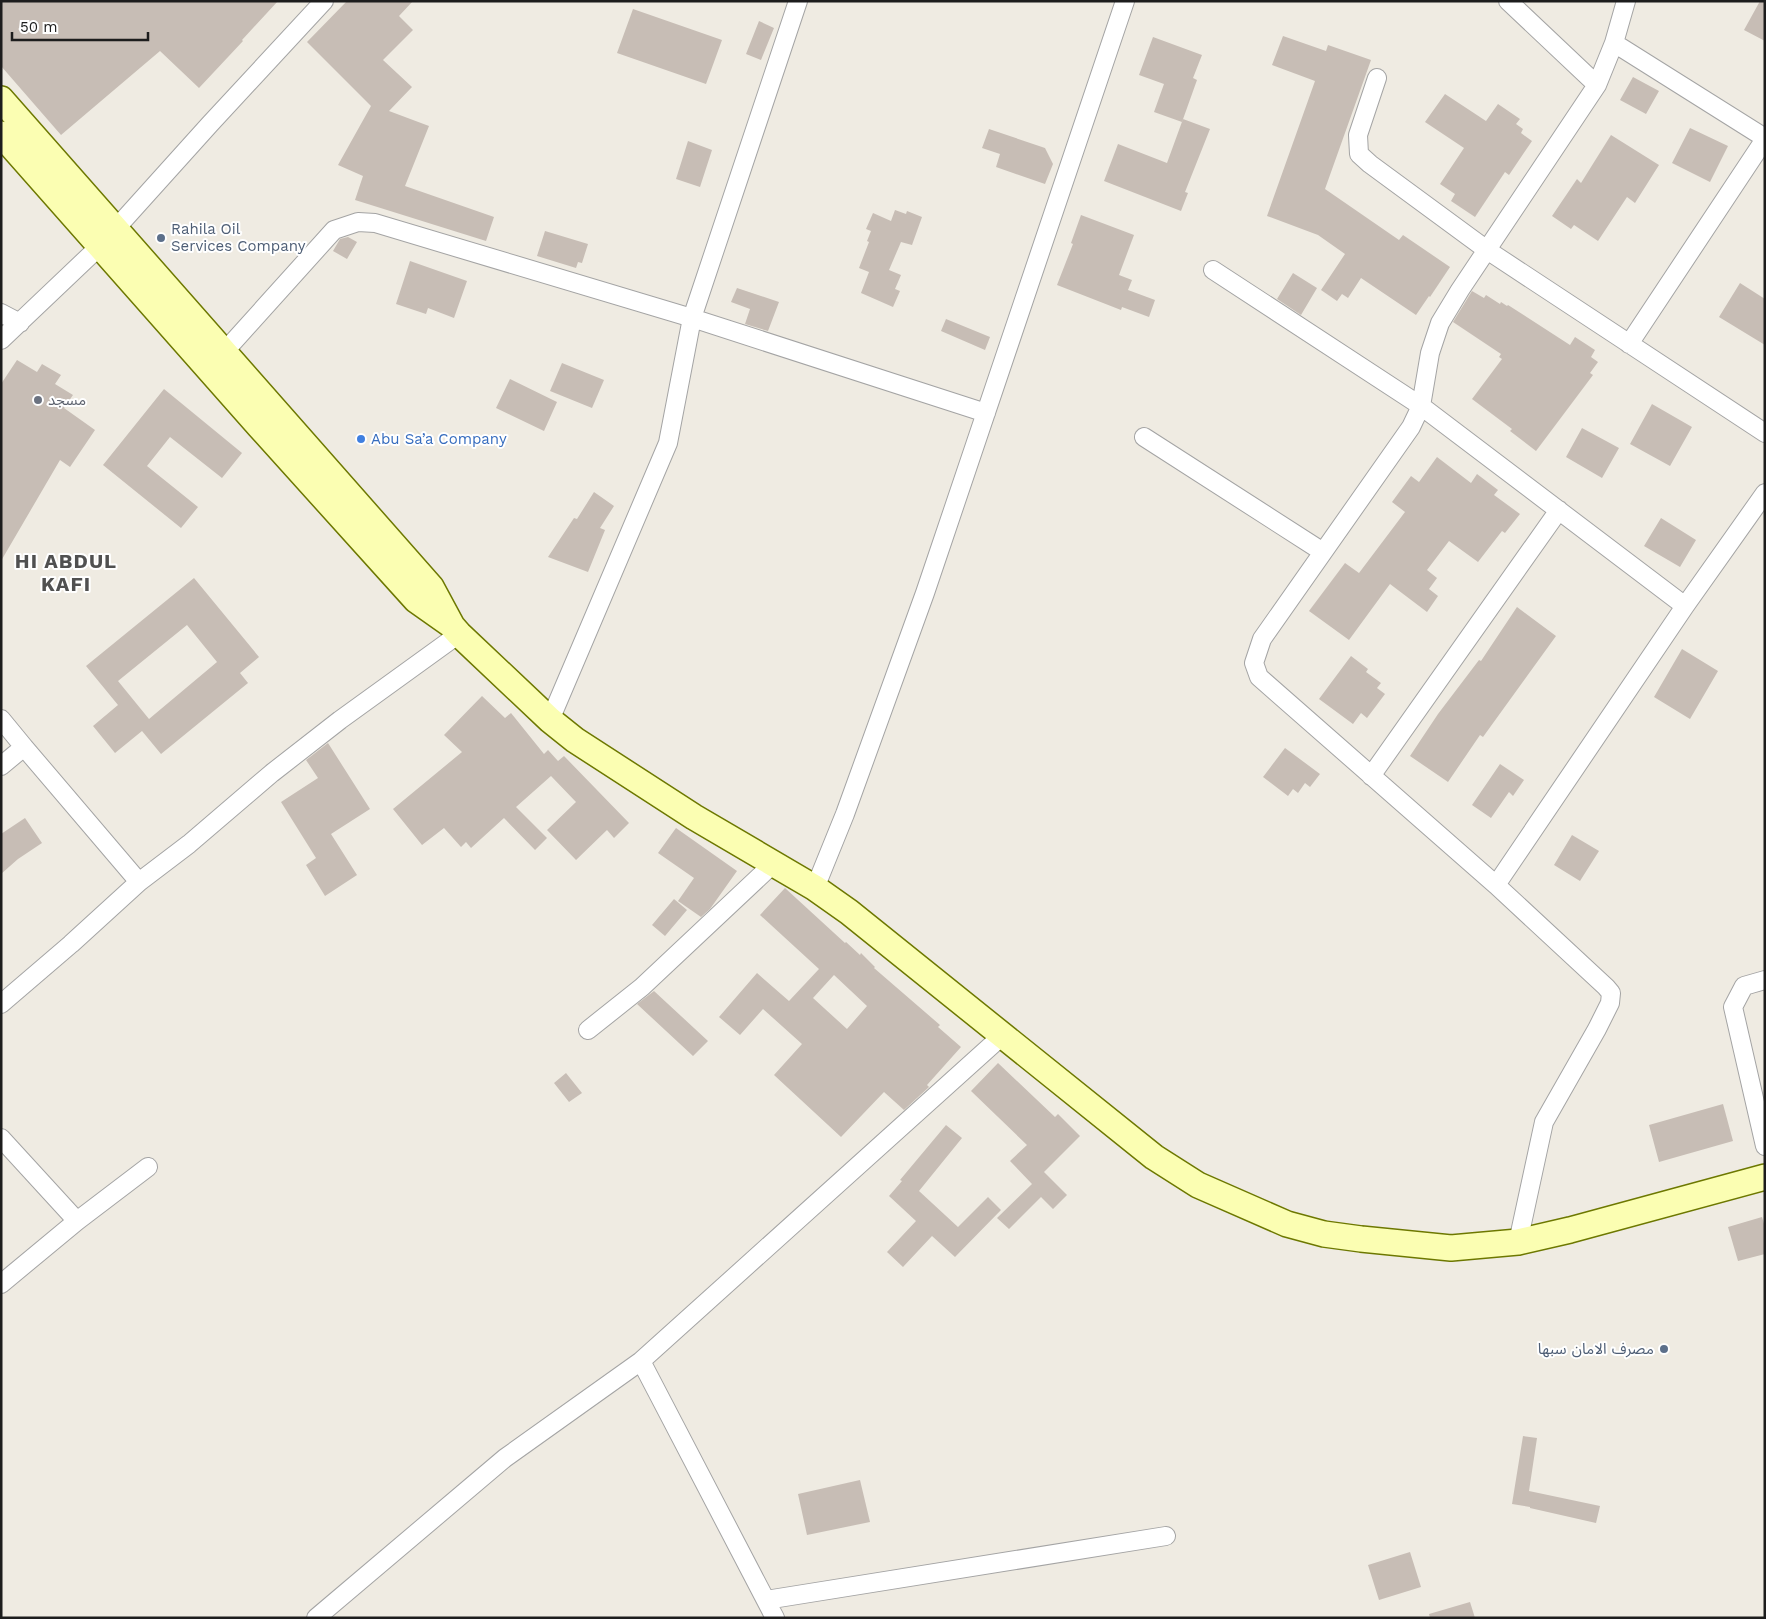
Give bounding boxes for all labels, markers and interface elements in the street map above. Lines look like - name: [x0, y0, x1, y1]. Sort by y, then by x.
- scale bar: [12, 10, 149, 42]
- text: 50 m: [20, 18, 57, 36]
- place label: Rahila Oil Services Company: [171, 220, 306, 255]
- marker: Rahila Oil Services Company: [155, 232, 167, 244]
- place label: مسجد: [48, 391, 86, 409]
- marker: مسجد: [32, 394, 44, 406]
- place label: Abu Sa’a Company: [371, 430, 507, 448]
- marker: Abu Sa’a Company: [355, 433, 367, 445]
- district label: HI ABDUL KAFI: [15, 549, 117, 596]
- place label: مصرف الامان سبها: [1538, 1340, 1654, 1358]
- marker: مصرف الامان سبها: [1658, 1343, 1670, 1355]

